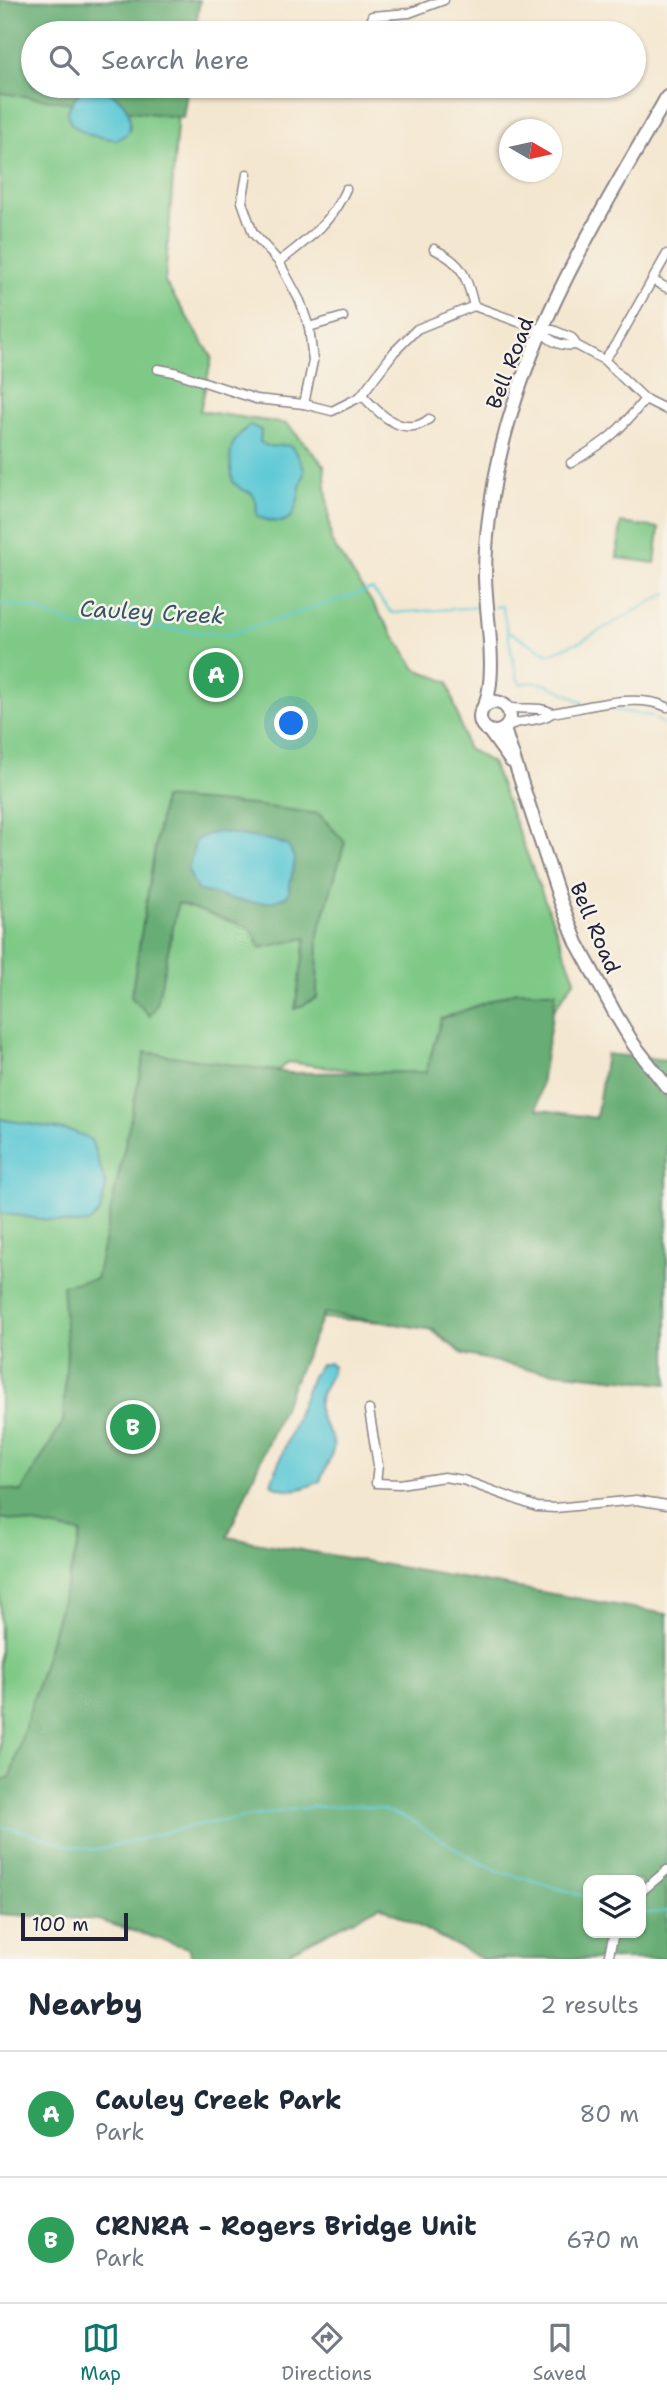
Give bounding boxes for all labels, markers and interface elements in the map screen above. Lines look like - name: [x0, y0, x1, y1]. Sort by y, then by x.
- search box: [21, 21, 646, 98]
- icon: search: [45, 41, 83, 79]
- text: Search here: [101, 42, 250, 77]
- north arrow: [499, 119, 562, 182]
- street label: Bell Road: [480, 313, 540, 413]
- water label: Cauley Creek: [79, 593, 225, 631]
- pin: A: [193, 649, 239, 701]
- your location: [274, 706, 308, 740]
- street label: Bell Road: [563, 878, 627, 978]
- pin: B: [110, 1401, 156, 1453]
- map controls: [583, 1875, 646, 1938]
- button: layers: [583, 1875, 646, 1938]
- scale bar: [21, 1910, 128, 1942]
- text: 100 m: [32, 1912, 89, 1937]
- text: Nearby: [28, 1984, 143, 2025]
- text: 2 results: [540, 1990, 639, 2020]
- text: Cauley Creek Park: [95, 2082, 342, 2117]
- text: A: [42, 2099, 60, 2129]
- text: 80 m: [580, 2099, 639, 2129]
- text: Park: [95, 2117, 144, 2147]
- text: CRNRA - Rogers Bridge Unit: [95, 2208, 477, 2243]
- text: B: [44, 2225, 58, 2255]
- text: 670 m: [566, 2225, 639, 2255]
- text: Park: [95, 2243, 144, 2273]
- tab: Map: [80, 2319, 121, 2386]
- tab: Directions: [282, 2319, 372, 2386]
- tab: Saved: [533, 2319, 587, 2386]

